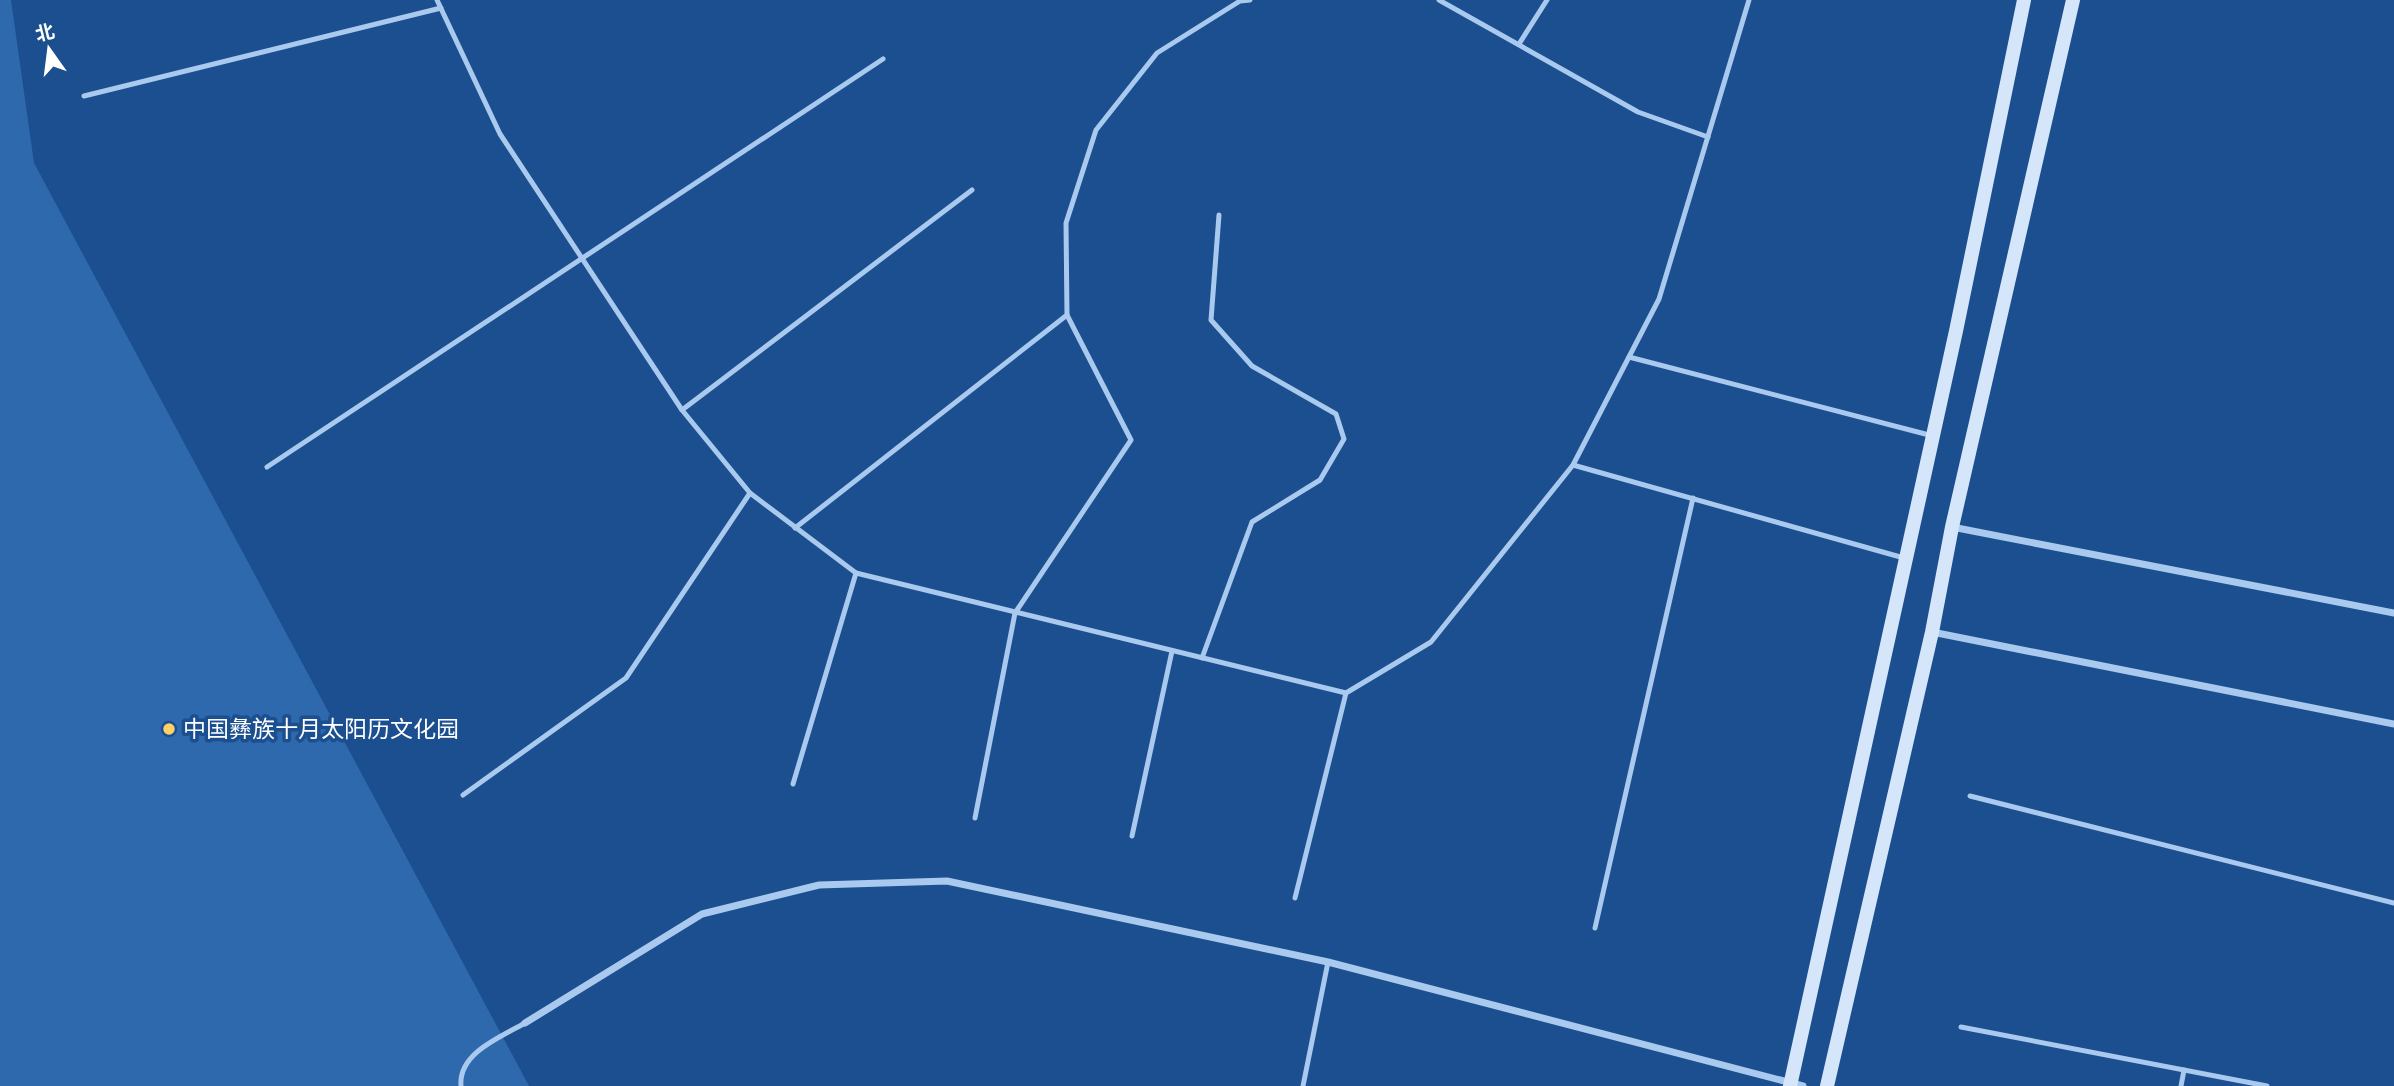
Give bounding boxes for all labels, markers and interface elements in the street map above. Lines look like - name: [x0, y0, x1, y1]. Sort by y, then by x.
- north arrow: [14, 14, 84, 84]
- text: 北: [33, 19, 57, 47]
- place label: 中国彝族十月太阳历文化园: [183, 714, 459, 744]
- marker: 中国彝族十月太阳历文化园: [161, 721, 177, 737]

